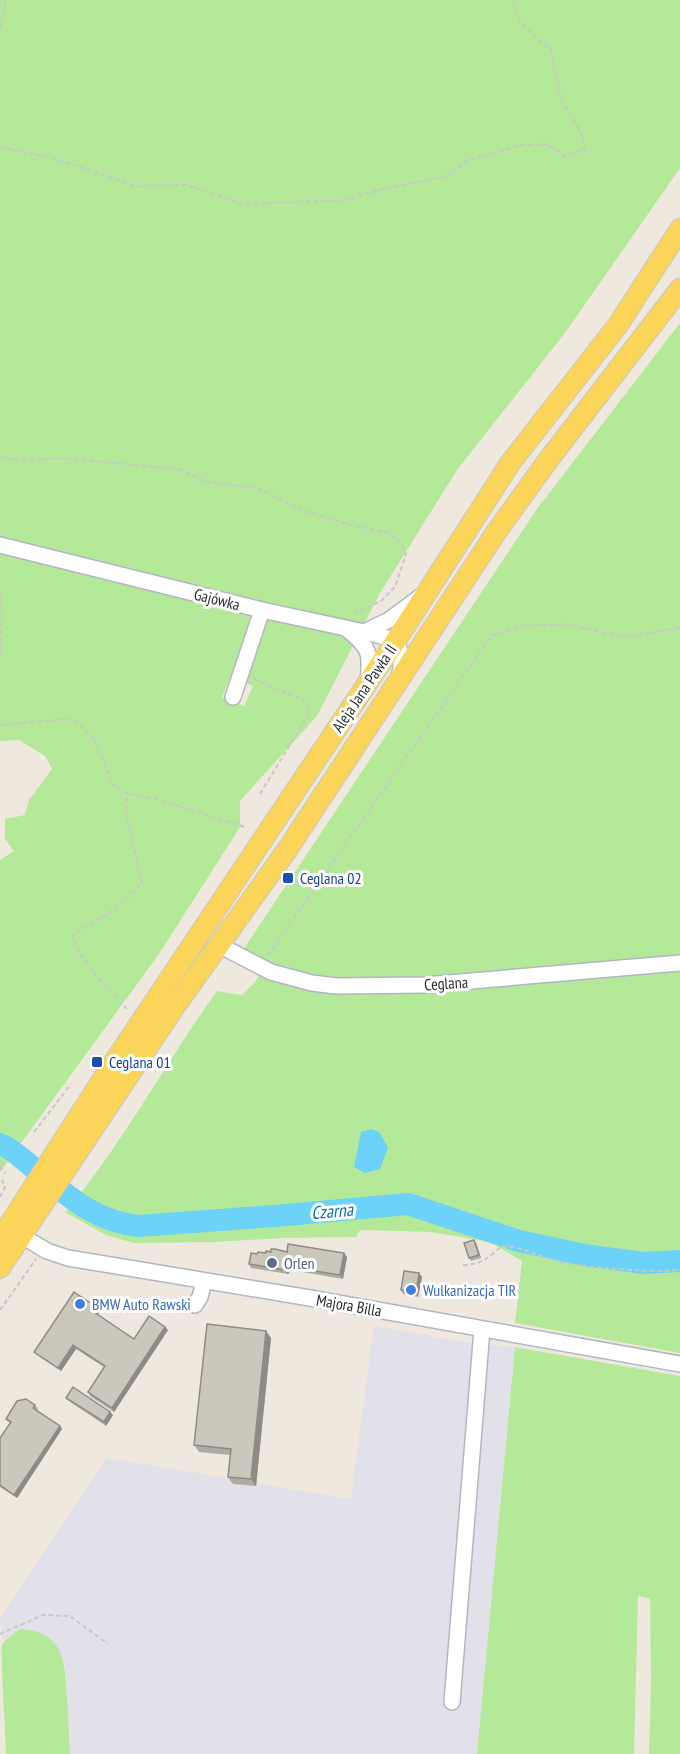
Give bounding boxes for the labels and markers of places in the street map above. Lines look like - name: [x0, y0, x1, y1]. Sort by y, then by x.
- place label: Ceglana 02: [300, 868, 362, 888]
- marker: Ceglana 02: [281, 871, 295, 885]
- place label: Ceglana 01: [109, 1052, 171, 1072]
- marker: Ceglana 01: [90, 1055, 104, 1069]
- place label: Orlen: [284, 1253, 315, 1273]
- marker: Orlen: [265, 1256, 279, 1270]
- place label: Wulkanizacja TIR: [423, 1280, 517, 1300]
- marker: Wulkanizacja TIR: [404, 1283, 418, 1297]
- place label: BMW Auto Rawski: [92, 1294, 191, 1314]
- marker: BMW Auto Rawski: [73, 1297, 87, 1311]

